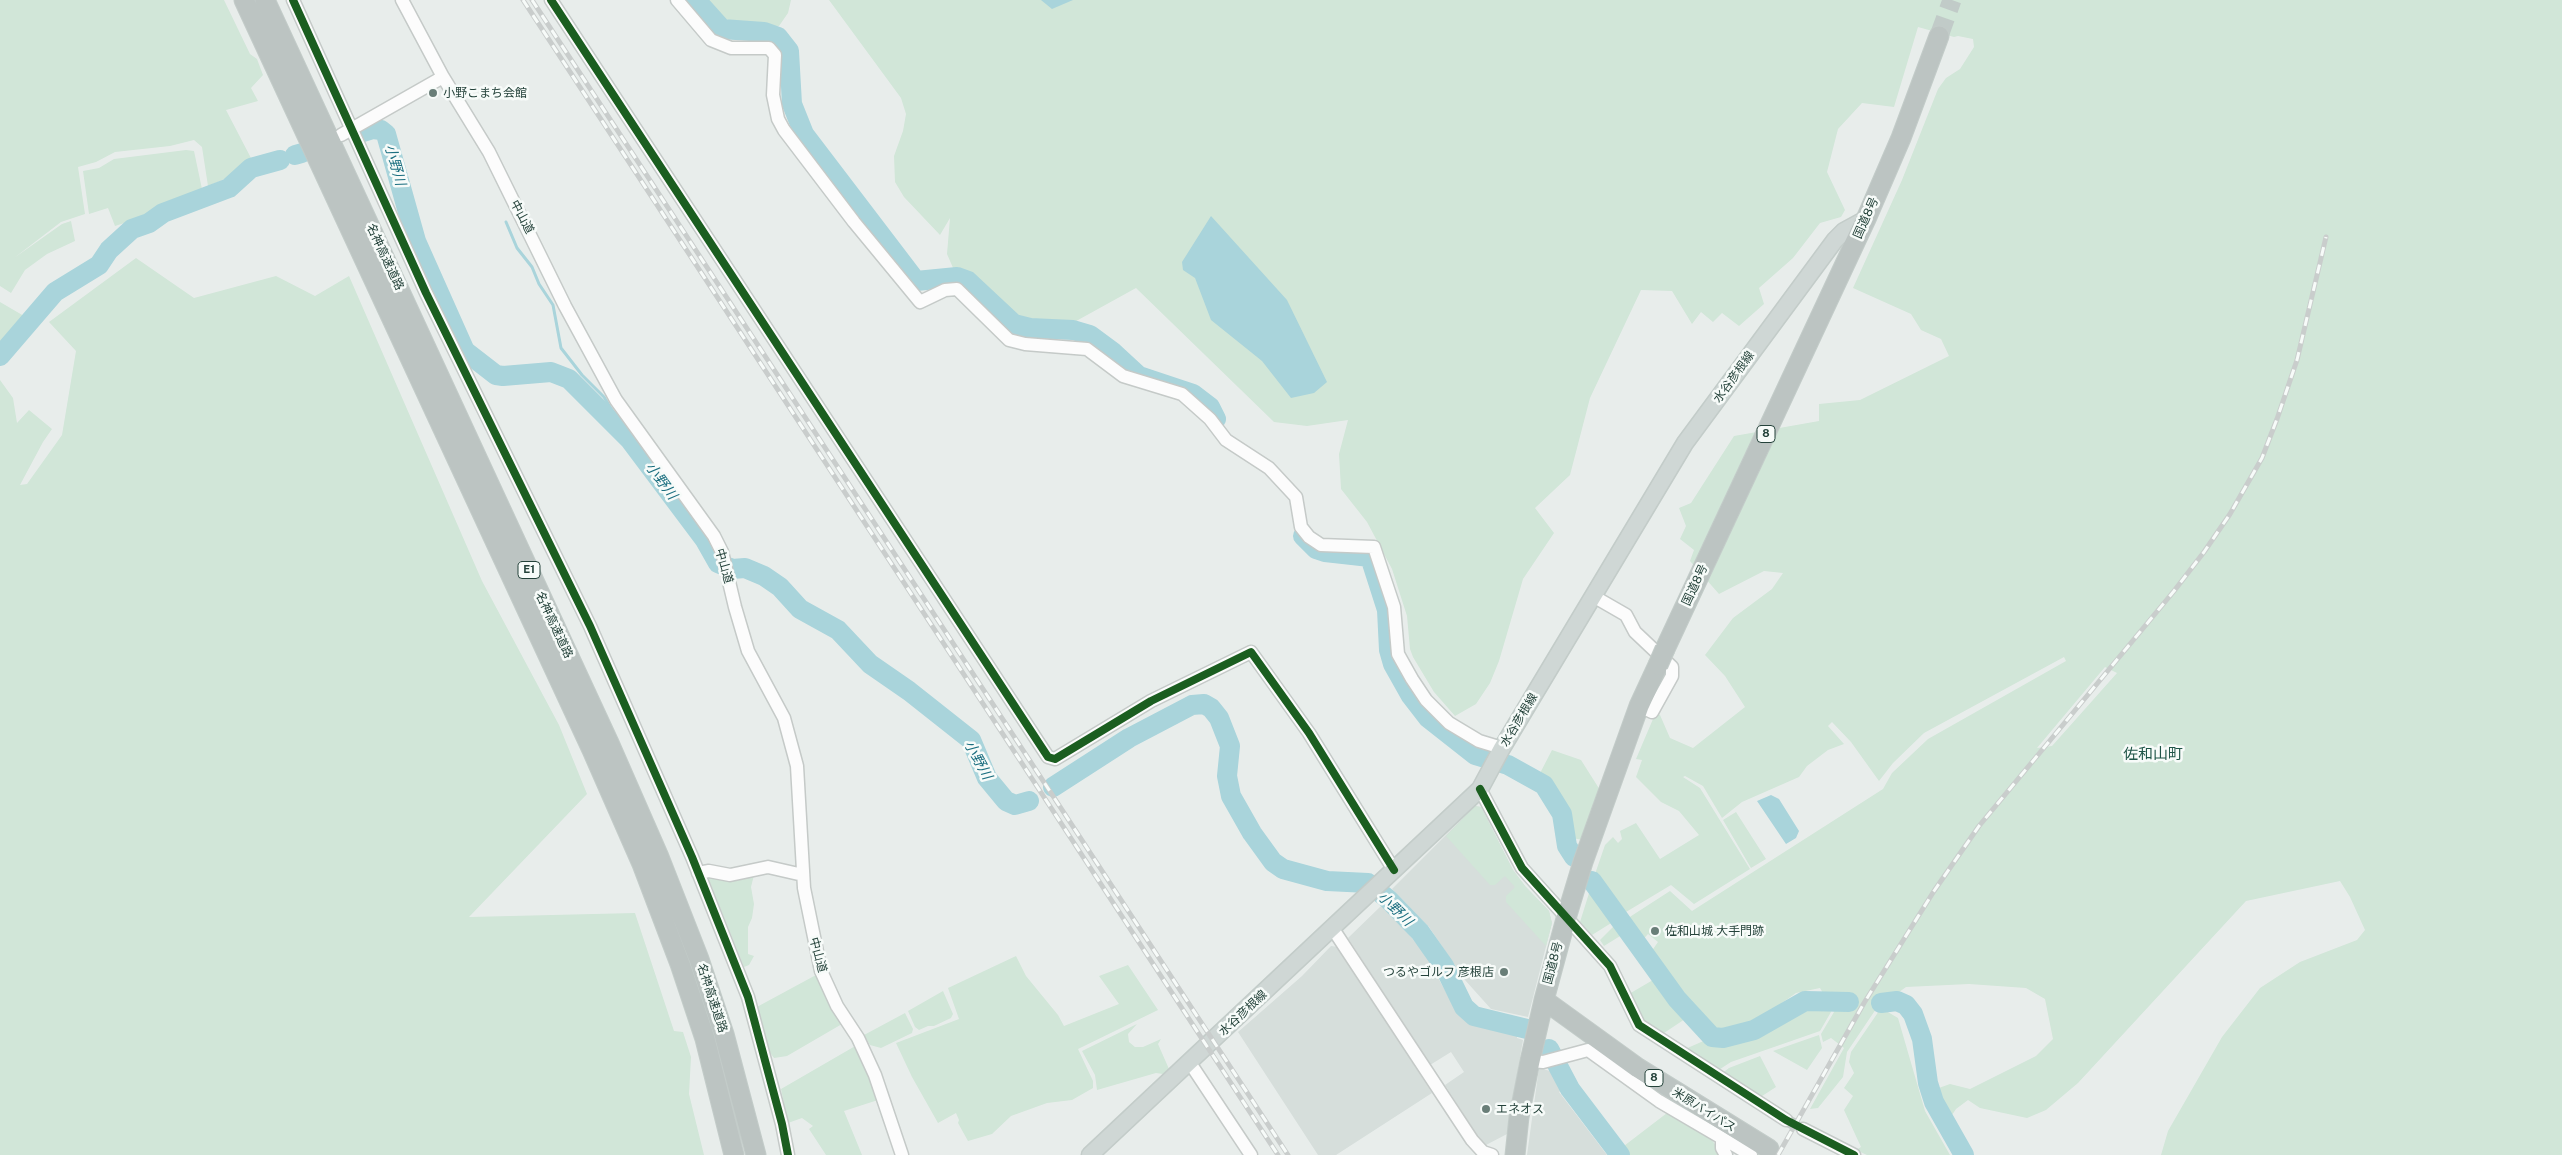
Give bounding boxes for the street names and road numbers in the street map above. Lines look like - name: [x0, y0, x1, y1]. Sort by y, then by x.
- street label: 国道8号: [1851, 195, 1881, 241]
- street label: 中山道: [507, 198, 537, 236]
- street label: 名神高速道路: [363, 221, 407, 293]
- street label: 水谷彦根線: [1711, 348, 1757, 406]
- road number: 8: [1757, 426, 1775, 442]
- street label: 中山道: [712, 547, 736, 585]
- road number: E1: [518, 562, 540, 578]
- street label: 国道8号: [1679, 562, 1711, 608]
- street label: 名神高速道路: [532, 589, 576, 661]
- street label: 水谷彦根線: [1497, 691, 1541, 749]
- street label: 中山道: [806, 936, 830, 974]
- street label: 国道8号: [1540, 940, 1566, 986]
- street label: 名神高速道路: [694, 962, 730, 1034]
- street label: 水谷彦根線: [1216, 987, 1270, 1039]
- road number: 8: [1645, 1070, 1663, 1086]
- street label: 米原バイパス: [1670, 1085, 1738, 1135]

